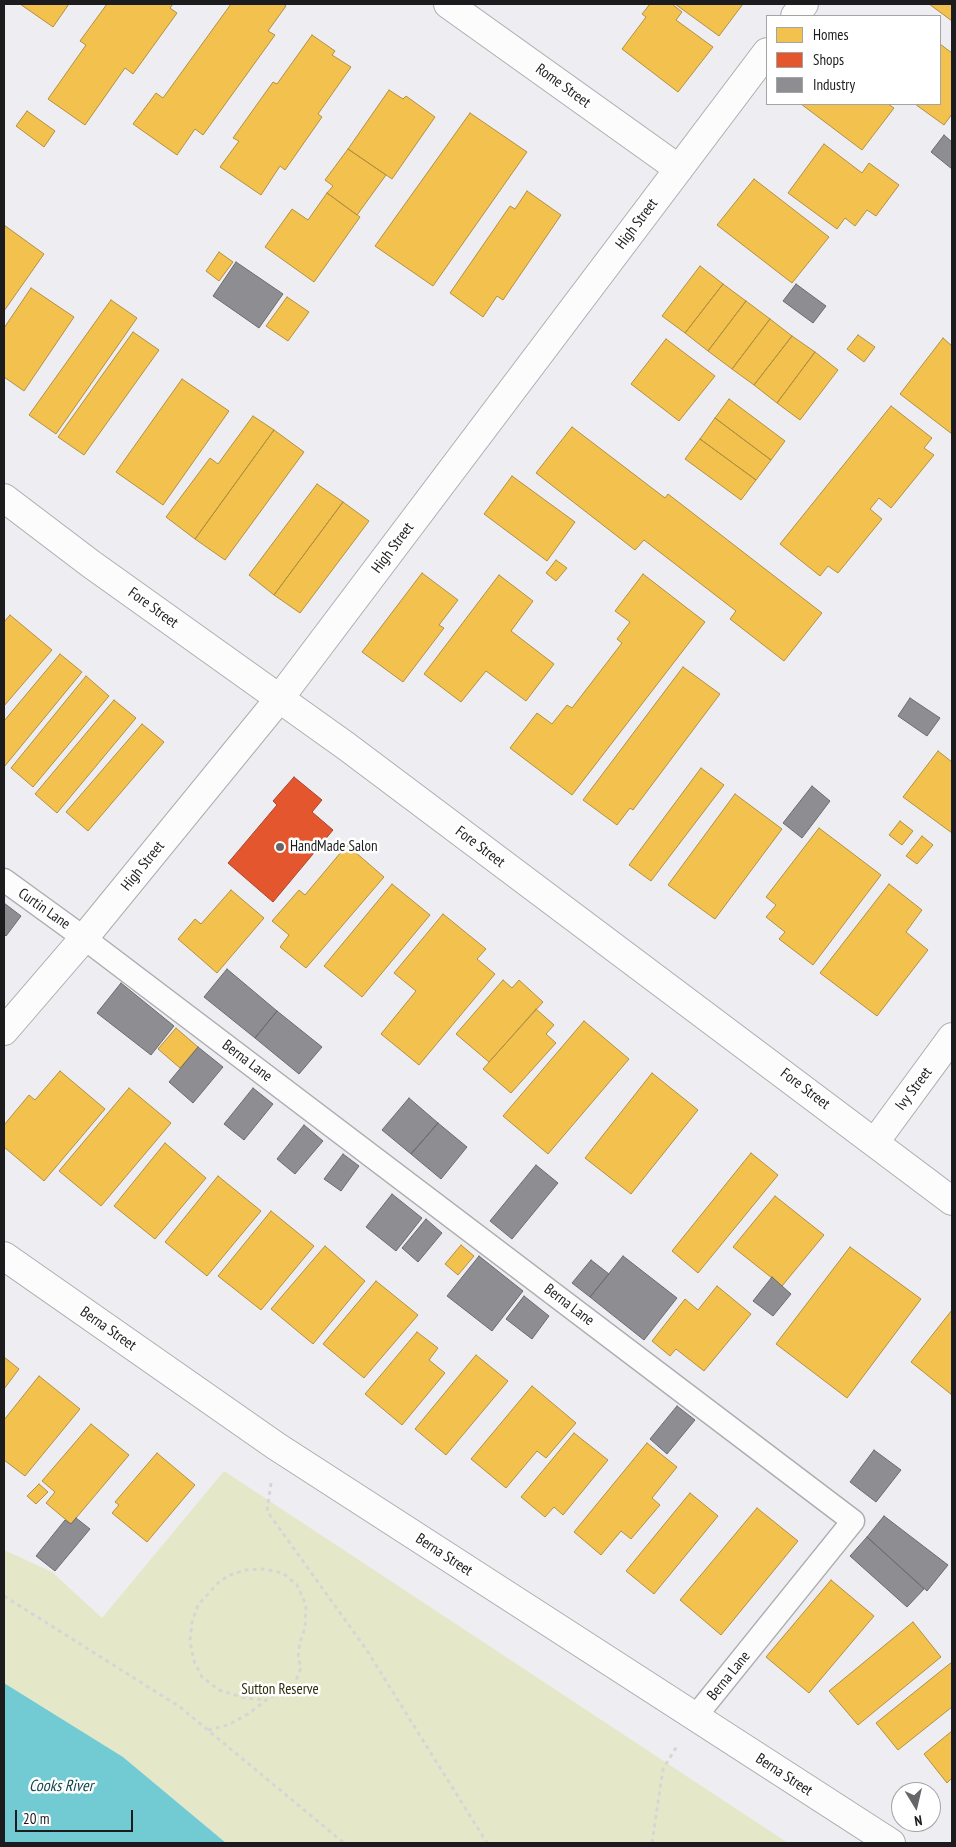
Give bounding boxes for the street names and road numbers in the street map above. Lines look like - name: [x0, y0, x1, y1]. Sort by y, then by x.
- street label: Rome Street: [532, 60, 594, 112]
- street label: High Street: [612, 195, 662, 253]
- street label: High Street: [368, 519, 418, 577]
- street label: Fore Street: [125, 584, 181, 632]
- street label: Fore Street: [452, 823, 508, 871]
- street label: High Street: [118, 838, 168, 894]
- street label: Curtin Lane: [14, 885, 74, 933]
- street label: Berna Lane: [218, 1036, 276, 1086]
- street label: Ivy Street: [892, 1064, 936, 1114]
- street label: Fore Street: [777, 1065, 833, 1113]
- street label: Berna Lane: [540, 1280, 598, 1330]
- street label: Berna Street: [77, 1303, 139, 1355]
- street label: Berna Street: [412, 1530, 476, 1580]
- street label: Berna Lane: [704, 1648, 754, 1704]
- street label: Berna Street: [752, 1750, 816, 1800]

